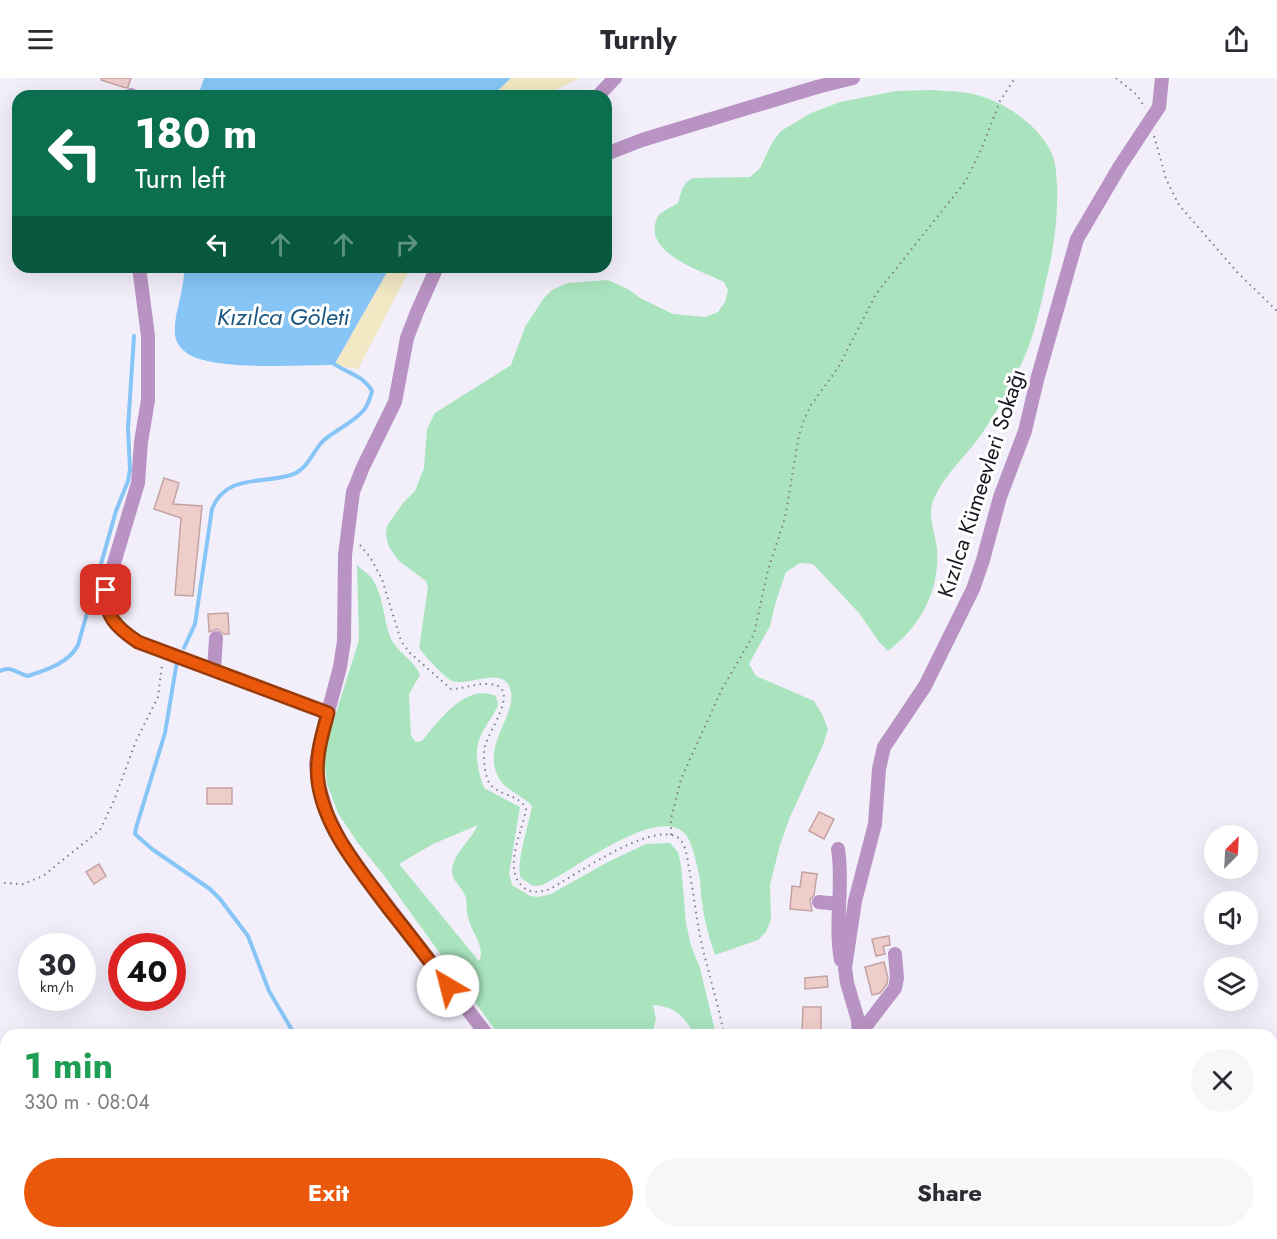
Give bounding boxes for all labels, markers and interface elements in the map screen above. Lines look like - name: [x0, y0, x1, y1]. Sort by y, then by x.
- text: Turnly: [600, 20, 677, 59]
- icon: menu: [24, 23, 57, 56]
- icon: share: [1220, 23, 1253, 56]
- text: 180 m: [135, 103, 258, 164]
- icon: left: [36, 114, 114, 192]
- text: Turn left: [135, 159, 225, 198]
- icon: left: [201, 228, 234, 261]
- icon: ahead: [264, 228, 297, 261]
- icon: ahead: [327, 228, 360, 261]
- icon: right: [390, 228, 423, 261]
- water label: Kızılca Göleti: [217, 299, 350, 334]
- street label: Kızılca Kümeevleri Sokağı: [929, 365, 1033, 601]
- pin: [80, 564, 131, 615]
- icon: arrive: [89, 573, 122, 606]
- north arrow: [1204, 825, 1258, 879]
- map controls: [1204, 825, 1258, 1011]
- button: sound: [1204, 891, 1258, 945]
- speed limit sign: 40: [108, 933, 186, 1011]
- text: 30: [38, 943, 76, 986]
- position arrow: [416, 954, 480, 1018]
- button: layers: [1204, 957, 1258, 1011]
- text: km/h: [40, 976, 74, 998]
- text: 1 min: [24, 1039, 113, 1091]
- button: close: [1191, 1049, 1254, 1112]
- text: 330 m · 08:04: [24, 1088, 150, 1117]
- button: Exit: [24, 1158, 633, 1227]
- button: Share: [645, 1158, 1254, 1227]

